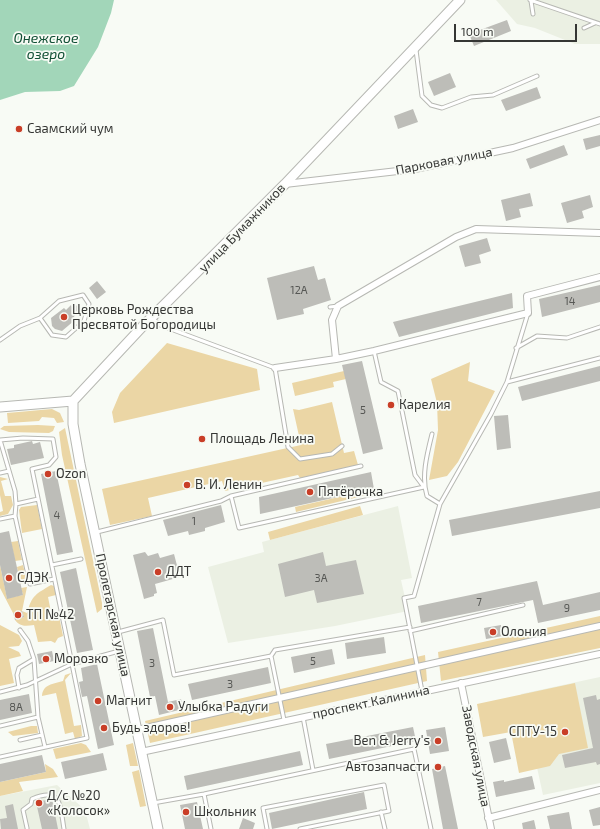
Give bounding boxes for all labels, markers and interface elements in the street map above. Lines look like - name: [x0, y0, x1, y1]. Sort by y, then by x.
- scale bar: [456, 16, 579, 42]
- text: 100 m: [461, 24, 493, 38]
- water label: Онежское озеро: [13, 30, 79, 62]
- place label: Саамский чум: [27, 121, 114, 137]
- marker: Саамский чум: [14, 124, 24, 134]
- street label: Парковая улица: [394, 144, 494, 178]
- street label: улица Бумажников: [195, 180, 289, 276]
- house number: 12А: [290, 283, 308, 297]
- house number: 14: [564, 294, 576, 308]
- place label: Церковь Рождества Пресвятой Богородицы: [72, 302, 216, 333]
- marker: Церковь Рождества Пресвятой Богородицы: [59, 312, 69, 322]
- place label: Карелия: [399, 397, 451, 413]
- marker: Карелия: [386, 400, 396, 410]
- house number: 5: [360, 403, 366, 417]
- place label: Площадь Ленина: [210, 431, 314, 447]
- marker: Площадь Ленина: [197, 434, 207, 444]
- place label: Ozon: [56, 466, 86, 482]
- marker: Ozon: [43, 469, 53, 479]
- place label: В. И. Ленин: [195, 477, 262, 493]
- marker: В. И. Ленин: [182, 480, 192, 490]
- place label: Пятёрочка: [318, 484, 383, 500]
- marker: Пятёрочка: [305, 487, 315, 497]
- house number: 4: [54, 508, 60, 522]
- house number: 1: [192, 514, 196, 528]
- street label: Пролетарская улица: [92, 552, 134, 678]
- place label: ДДТ: [166, 564, 191, 580]
- marker: ДДТ: [153, 567, 163, 577]
- place label: СДЭК: [17, 570, 49, 586]
- house number: 3А: [315, 571, 327, 585]
- marker: СДЭК: [4, 573, 14, 583]
- house number: 7: [476, 595, 482, 609]
- house number: 9: [564, 601, 570, 615]
- place label: ТП №42: [26, 607, 74, 623]
- marker: ТП №42: [13, 610, 23, 620]
- place label: Олония: [501, 624, 547, 640]
- marker: Олония: [488, 627, 498, 637]
- place label: Морозко: [54, 651, 109, 667]
- marker: Морозко: [41, 654, 51, 664]
- house number: 5: [310, 654, 316, 668]
- house number: 3: [149, 656, 155, 670]
- house number: 3: [227, 677, 233, 691]
- street label: проспект Калинина: [311, 682, 431, 722]
- place label: Магнит: [106, 693, 152, 709]
- marker: Магнит: [93, 696, 103, 706]
- place label: Улыбка Радуги: [178, 699, 268, 715]
- house number: 8А: [9, 700, 23, 714]
- marker: Улыбка Радуги: [165, 702, 175, 712]
- street label: Заводская улица: [459, 704, 493, 808]
- place label: Будь здоров!: [112, 720, 190, 736]
- marker: Будь здоров!: [99, 723, 109, 733]
- place label: СПТУ-15: [509, 724, 557, 740]
- marker: СПТУ-15: [560, 727, 570, 737]
- place label: Ben & Jerry's: [354, 733, 430, 749]
- marker: Ben & Jerry's: [433, 736, 443, 746]
- place label: Автозапчасти: [346, 759, 430, 775]
- marker: Автозапчасти: [433, 762, 443, 772]
- place label: Д/с №20 «Колосок»: [47, 788, 110, 819]
- marker: Д/с №20 «Колосок»: [34, 798, 44, 808]
- place label: Школьник: [194, 804, 256, 820]
- marker: Школьник: [181, 807, 191, 817]

